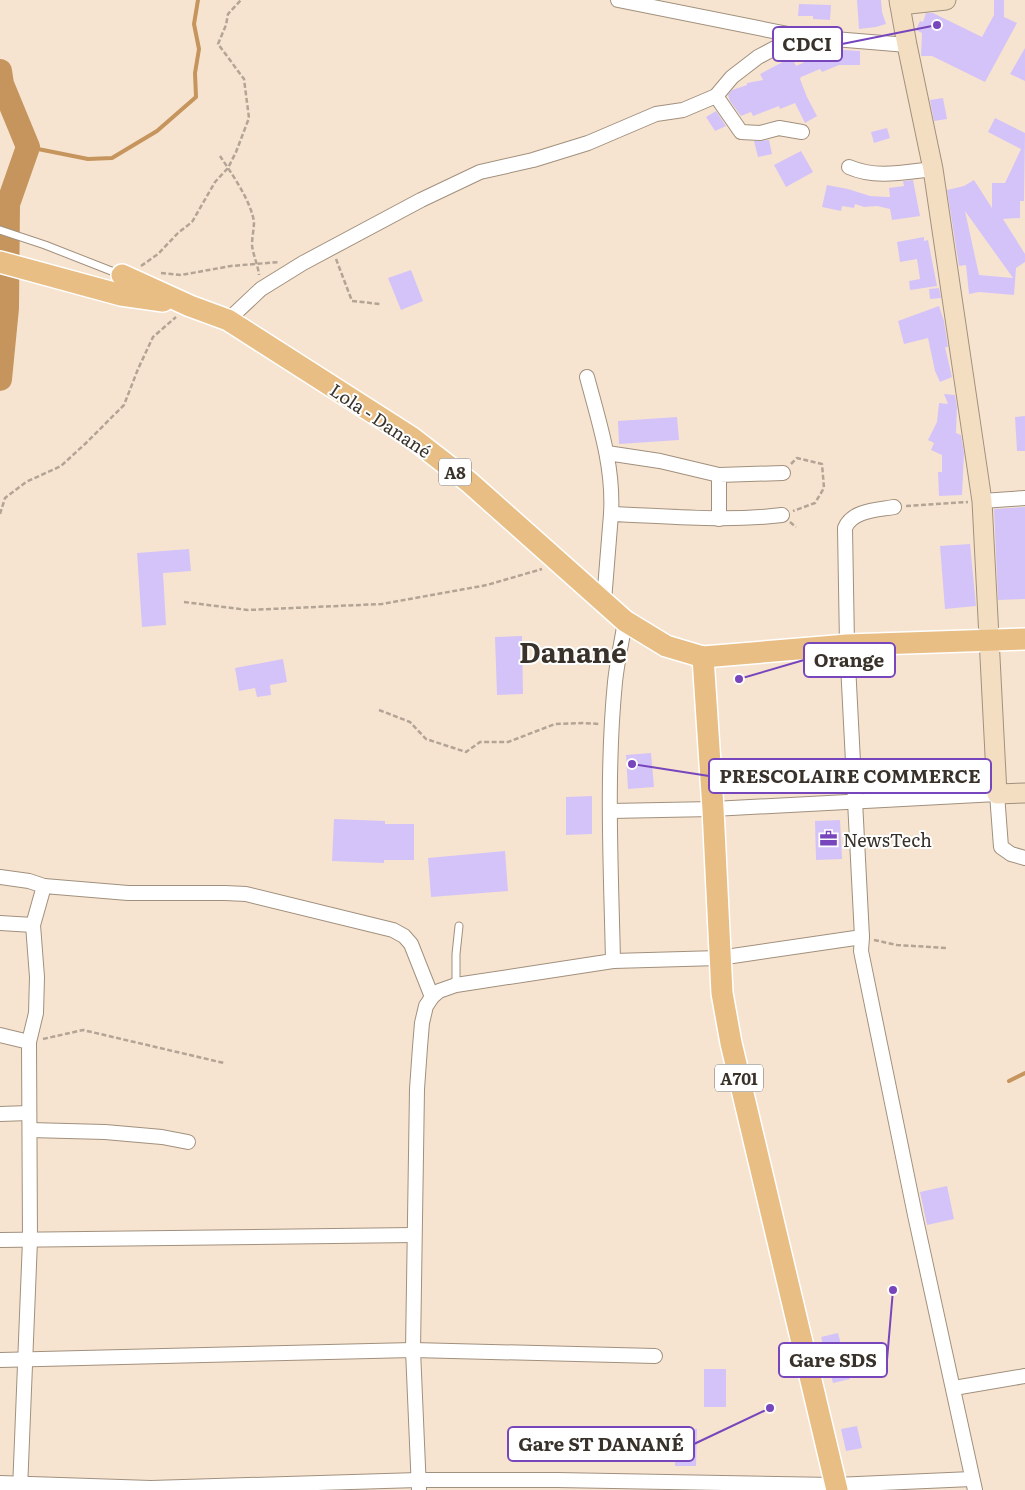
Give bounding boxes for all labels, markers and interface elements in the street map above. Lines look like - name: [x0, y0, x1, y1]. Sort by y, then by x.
- callout: CDCI: [773, 27, 842, 61]
- text: CDCI: [782, 29, 832, 57]
- street label: Lola - Danané: [325, 376, 437, 464]
- road number: A8: [439, 458, 471, 486]
- district label: Danané: [519, 630, 627, 672]
- callout: Orange: [804, 643, 895, 677]
- text: Orange: [814, 645, 885, 673]
- callout: PRESCOLAIRE COMMERCE: [709, 759, 991, 793]
- text: PRESCOLAIRE COMMERCE: [719, 761, 981, 789]
- place label: NewsTech: [843, 826, 932, 853]
- office icon: NewsTech: [819, 829, 839, 849]
- road number: A701: [715, 1064, 763, 1092]
- callout: Gare SDS: [779, 1343, 887, 1377]
- text: Gare SDS: [789, 1345, 877, 1373]
- callout: Gare ST DANANÉ: [508, 1427, 694, 1461]
- text: Gare ST DANANÉ: [518, 1429, 684, 1457]

